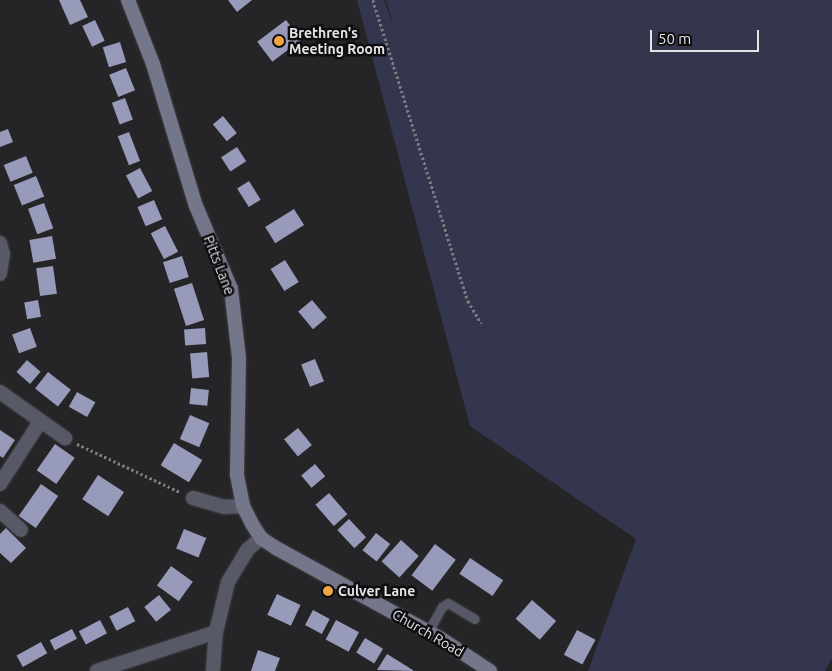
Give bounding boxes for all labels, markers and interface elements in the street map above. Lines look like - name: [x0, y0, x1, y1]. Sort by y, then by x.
- scale bar: [652, 20, 761, 52]
- place label: Brethren's Meeting Room: [289, 25, 385, 58]
- text: 50 m: [658, 30, 691, 47]
- marker: Brethren's Meeting Room: [273, 35, 285, 47]
- street label: Pitts Lane: [200, 233, 238, 297]
- place label: Culver Lane: [338, 583, 415, 599]
- marker: Culver Lane: [322, 585, 334, 597]
- street label: Church Road: [389, 606, 467, 660]

